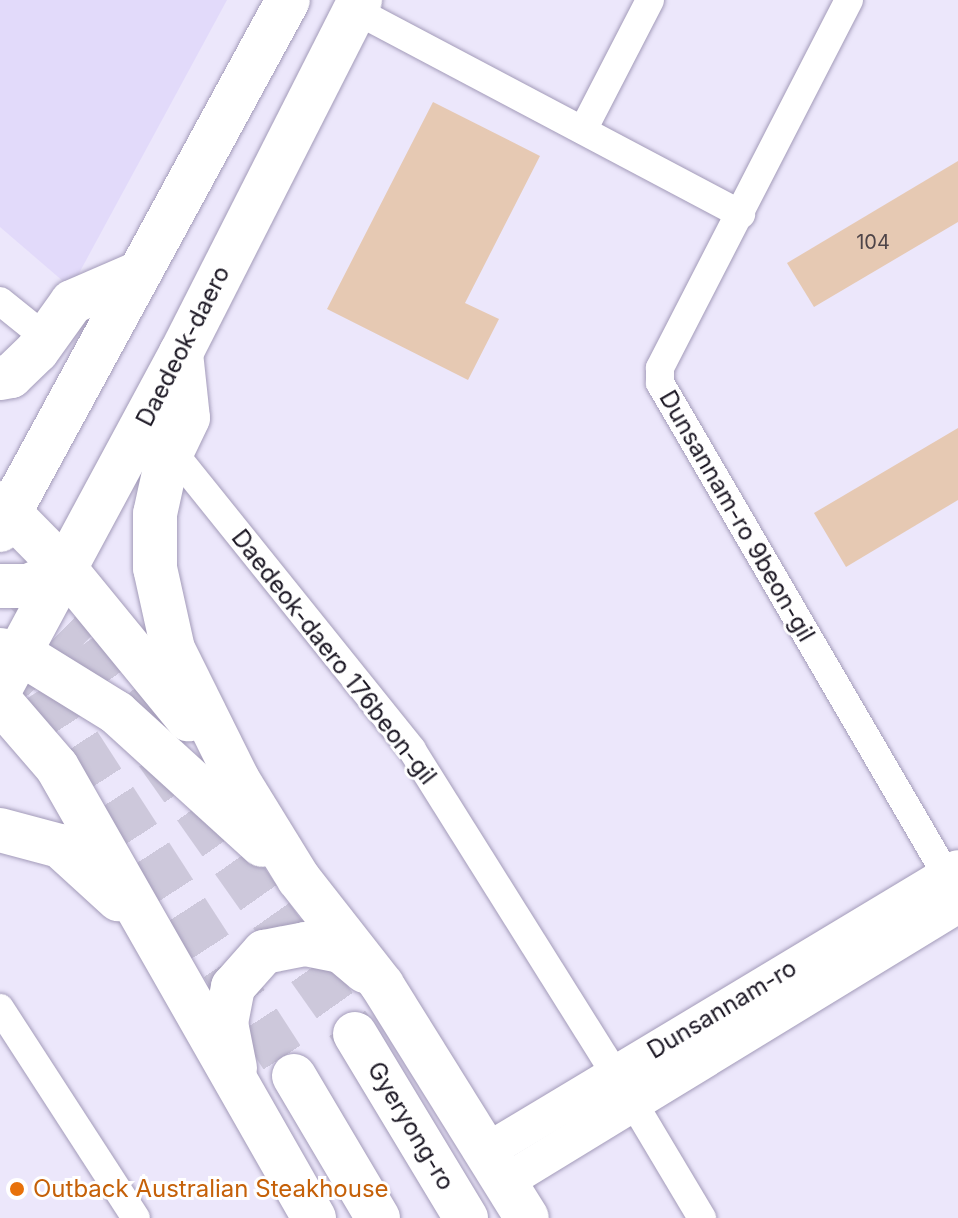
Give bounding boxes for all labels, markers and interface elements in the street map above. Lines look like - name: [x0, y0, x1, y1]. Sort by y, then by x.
- house number: 104: [856, 230, 890, 254]
- street label: Daedeok-daero: [130, 261, 236, 431]
- street label: Dunsannam-ro 9beon-gil: [653, 385, 821, 647]
- street label: Daedeok-daero 176beon-gil: [226, 524, 442, 790]
- street label: Dunsannam-ro: [642, 953, 802, 1065]
- street label: Gyeryong-ro: [361, 1057, 461, 1195]
- place label: Outback Australian Steakhouse: [33, 1175, 389, 1203]
- marker: Outback Australian Steakhouse: [8, 1180, 26, 1198]

